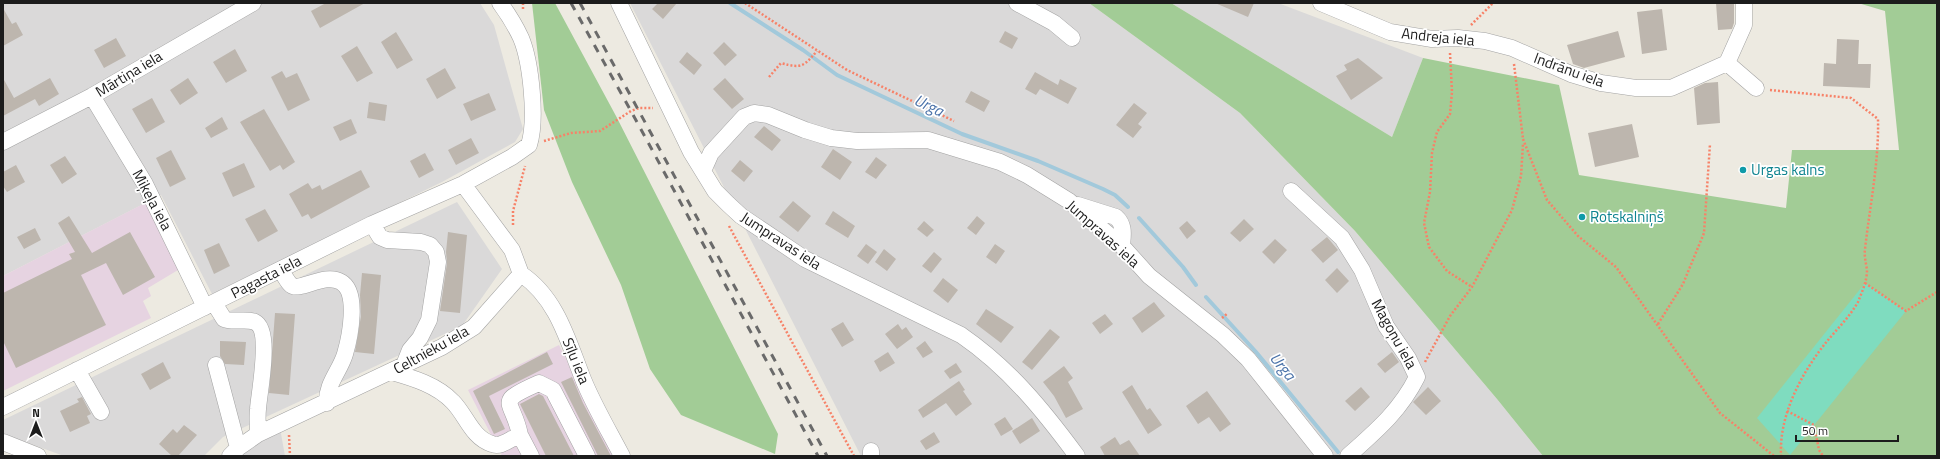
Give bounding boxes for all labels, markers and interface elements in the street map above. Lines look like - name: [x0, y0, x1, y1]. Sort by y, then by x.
- street label: Andreja iela: [1400, 21, 1476, 52]
- street label: Mārtiņa iela: [91, 44, 167, 103]
- street label: Indrānu iela: [1531, 46, 1608, 93]
- water label: Urga: [910, 88, 949, 123]
- place label: Urgas kalns: [1751, 158, 1824, 181]
- street label: Miķeļa iela: [127, 165, 178, 235]
- marker: Urgas kalns: [1738, 165, 1748, 175]
- street label: Jumpravas iela: [1061, 194, 1146, 273]
- place label: Rotskalniņš: [1590, 205, 1664, 228]
- street label: Jumpravas iela: [736, 206, 827, 276]
- marker: Rotskalniņš: [1577, 212, 1587, 222]
- street label: Pagasta iela: [226, 249, 305, 304]
- street label: Magoņu iela: [1366, 295, 1423, 373]
- street label: Celtnieku iela: [389, 319, 473, 380]
- street label: Sīļu iela: [557, 334, 596, 388]
- water label: Urga: [1264, 347, 1302, 386]
- north arrow: [16, 403, 56, 443]
- text: N: [32, 405, 40, 421]
- scale bar: [1796, 417, 1898, 443]
- text: 50 m: [1802, 421, 1828, 440]

